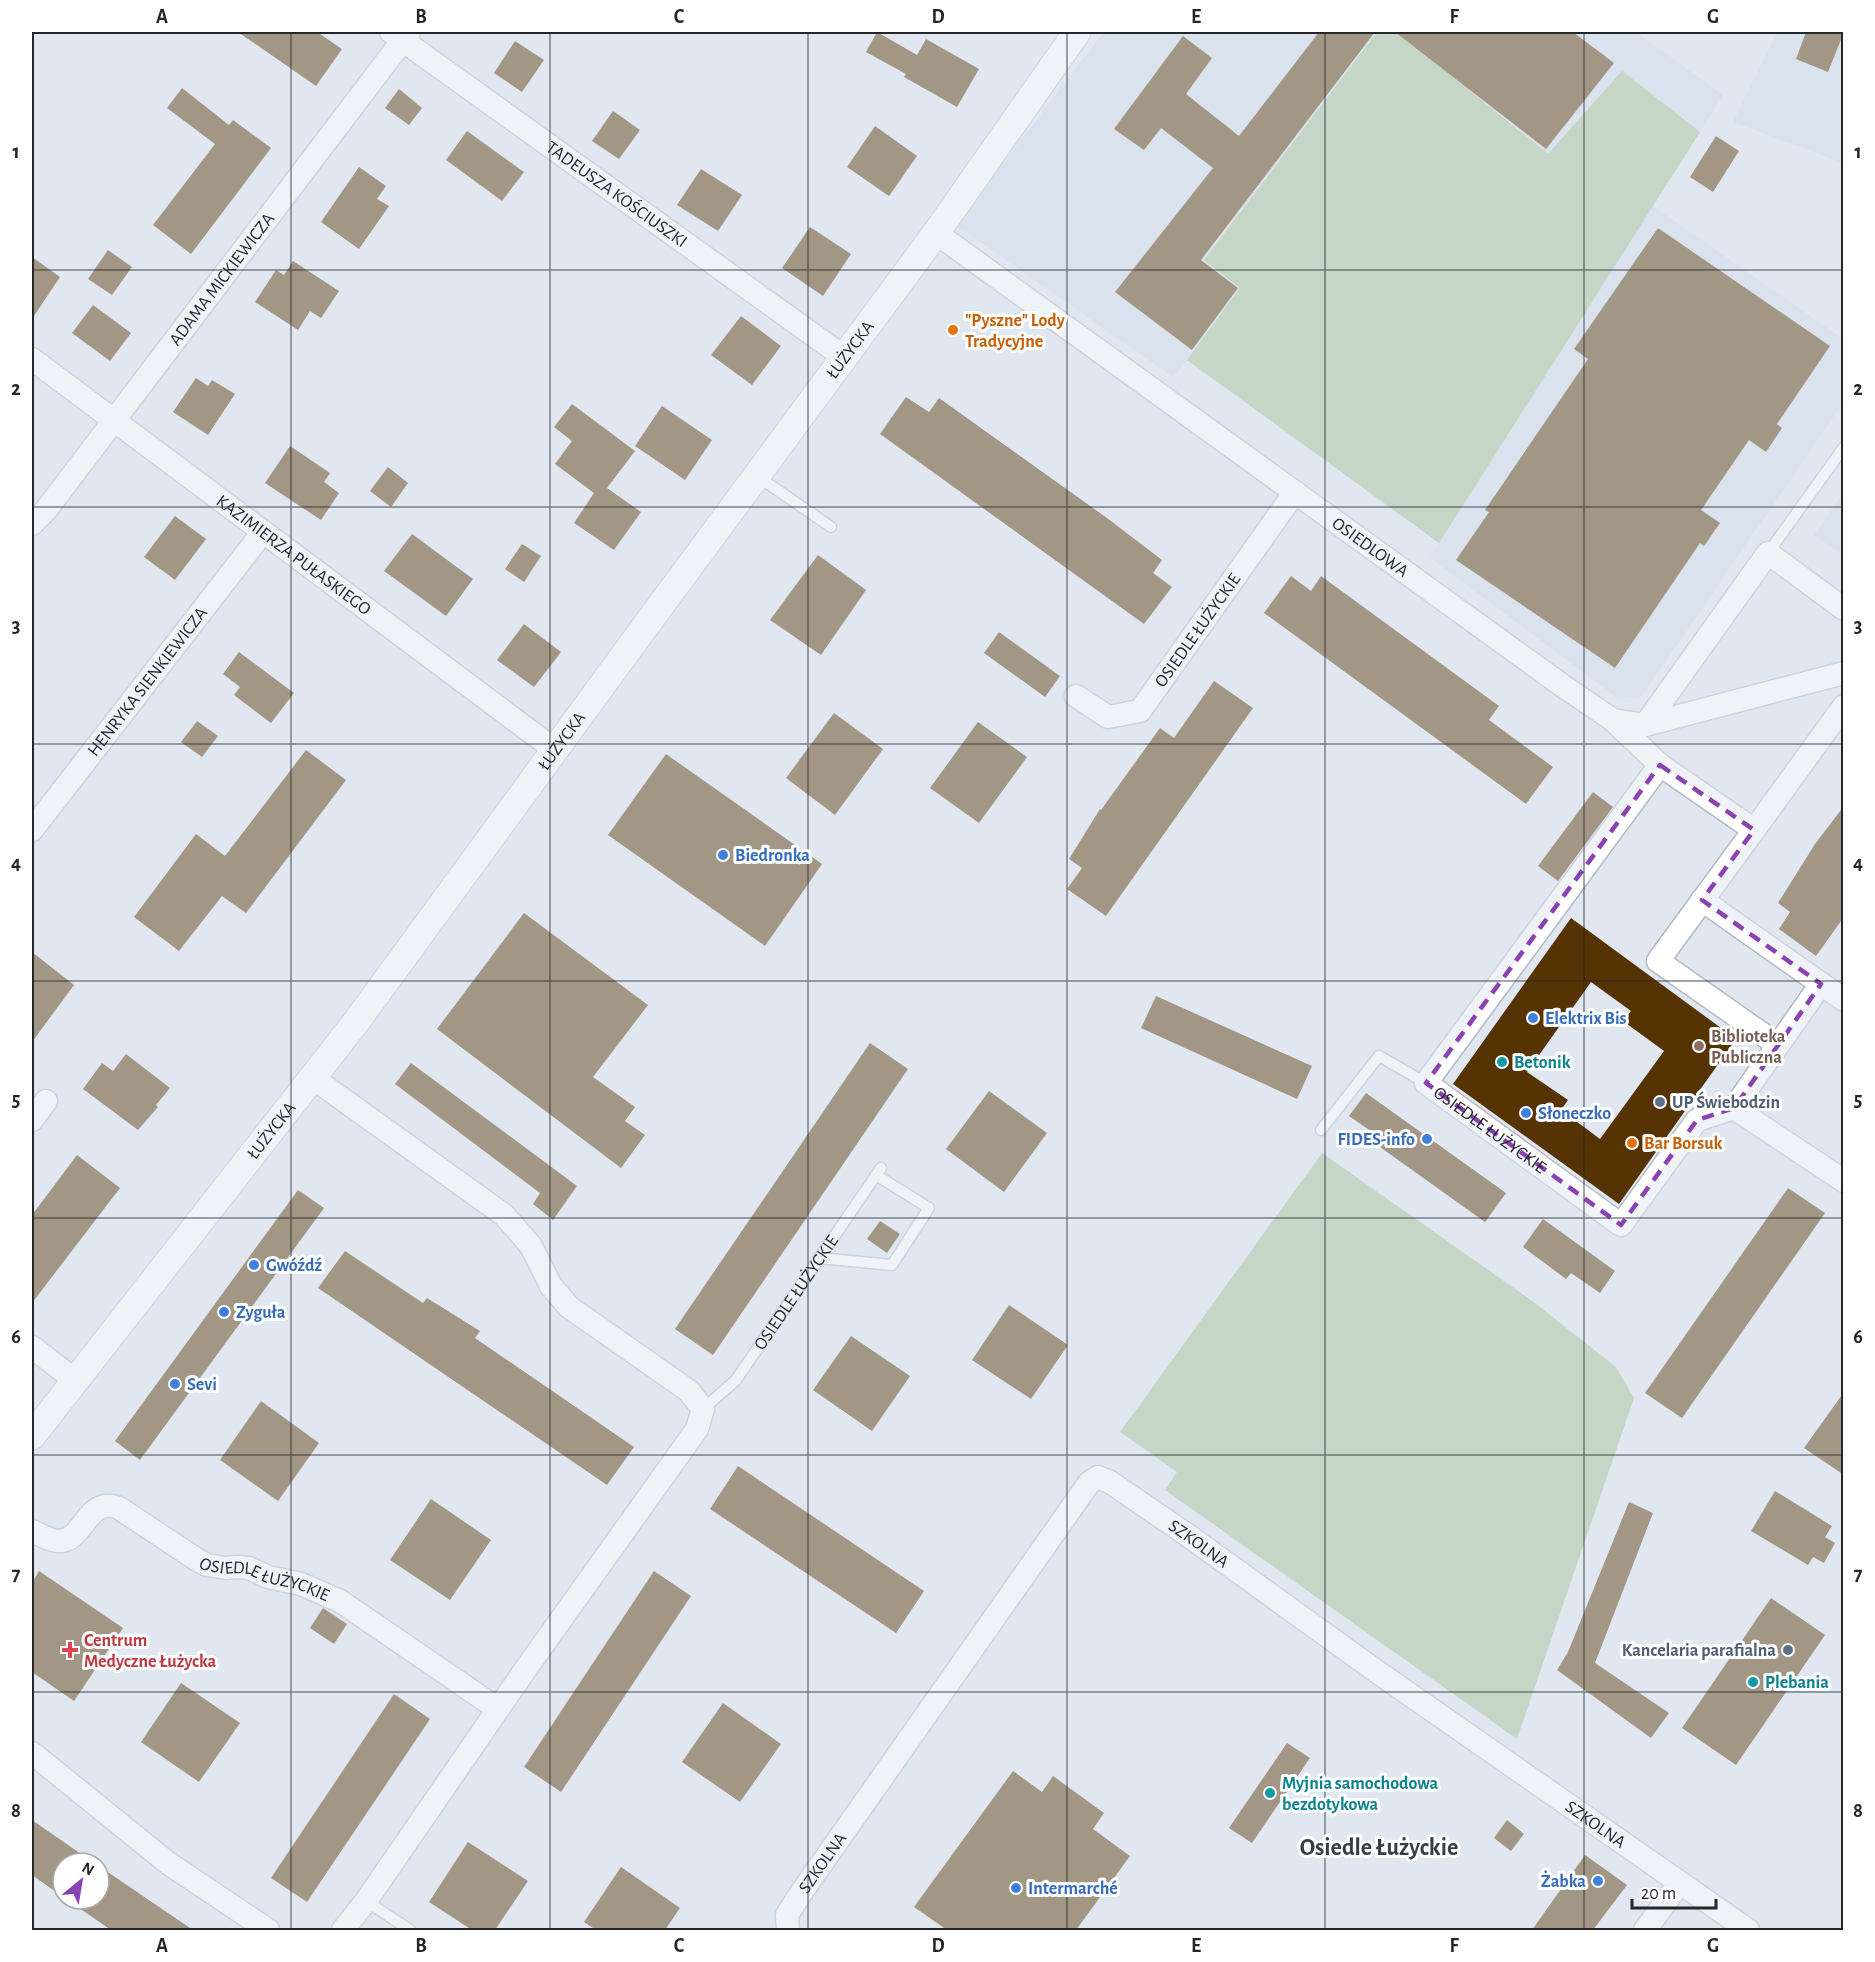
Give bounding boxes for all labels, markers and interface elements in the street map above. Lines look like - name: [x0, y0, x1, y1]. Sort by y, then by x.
- text: A: [156, 7, 168, 27]
- text: B: [415, 7, 427, 27]
- text: C: [674, 7, 685, 27]
- text: D: [931, 7, 945, 27]
- text: E: [1191, 7, 1201, 27]
- text: F: [1449, 7, 1459, 27]
- text: G: [1707, 7, 1719, 27]
- street label: TADEUSZA KOŚCIUSZKI: [542, 138, 690, 251]
- text: 1: [12, 142, 20, 162]
- text: 1: [1854, 142, 1862, 162]
- street label: ADAMA MICKIEWICZA: [166, 209, 279, 349]
- place label: "Pyszne" Lody Tradycyjne: [965, 312, 1066, 351]
- street label: ŁUŻYCKA: [823, 317, 878, 382]
- marker: "Pyszne" Lody Tradycyjne: [946, 323, 960, 337]
- text: 2: [11, 379, 21, 399]
- text: 2: [1853, 379, 1863, 399]
- street label: KAZIMIERZA PUŁASKIEGO: [213, 492, 374, 619]
- street label: OSIEDLOWA: [1328, 514, 1412, 581]
- street label: OSIEDLE ŁUŻYCKIE: [1152, 570, 1244, 691]
- street label: HENRYKA SIENKIEWICZA: [85, 604, 212, 760]
- text: 3: [12, 616, 20, 636]
- text: 3: [1854, 616, 1862, 636]
- street label: ŁUŻYCKA: [535, 709, 590, 774]
- place label: Biedronka: [735, 847, 810, 865]
- marker: Biedronka: [716, 848, 730, 862]
- text: 4: [11, 853, 21, 873]
- text: 4: [1853, 853, 1863, 873]
- place label: Elektrix Bis: [1545, 1010, 1627, 1028]
- marker: Elektrix Bis: [1526, 1011, 1540, 1025]
- place label: Biblioteka Publiczna: [1711, 1028, 1786, 1067]
- marker: Biblioteka Publiczna: [1692, 1039, 1706, 1053]
- place label: Betonik: [1514, 1054, 1571, 1072]
- marker: Betonik: [1495, 1055, 1509, 1069]
- street label: OSIEDLE ŁUŻYCKIE: [1430, 1084, 1549, 1177]
- text: 5: [12, 1090, 20, 1110]
- text: 5: [1854, 1090, 1862, 1110]
- place label: UP Świebodzin: [1672, 1091, 1780, 1112]
- marker: UP Świebodzin: [1653, 1095, 1667, 1109]
- street label: ŁUŻYCKA: [244, 1099, 300, 1163]
- place label: Słoneczko: [1538, 1105, 1611, 1123]
- marker: Słoneczko: [1519, 1106, 1533, 1120]
- place label: FIDES-info: [1338, 1131, 1415, 1149]
- marker: FIDES-info: [1420, 1132, 1434, 1146]
- place label: Bar Borsuk: [1644, 1135, 1723, 1153]
- marker: Bar Borsuk: [1625, 1136, 1639, 1150]
- street label: OSIEDLE ŁUŻYCKIE: [751, 1232, 842, 1354]
- place label: Gwóźdź: [266, 1257, 322, 1275]
- marker: Gwóźdź: [247, 1258, 261, 1272]
- place label: Zyguła: [236, 1304, 286, 1322]
- marker: Zyguła: [217, 1305, 231, 1319]
- text: 6: [11, 1327, 21, 1347]
- text: 6: [1853, 1327, 1863, 1347]
- place label: Sevi: [187, 1376, 217, 1394]
- marker: Sevi: [168, 1377, 182, 1391]
- street label: SZKOLNA: [1165, 1517, 1232, 1572]
- street label: OSIEDLE ŁUŻYCKIE: [196, 1555, 332, 1605]
- text: 7: [12, 1564, 21, 1584]
- text: 7: [1854, 1564, 1863, 1584]
- place label: Centrum Medyczne Łużycka: [84, 1632, 217, 1671]
- marker: Centrum Medyczne Łużycka: [61, 1641, 79, 1659]
- place label: Kancelaria parafialna: [1622, 1642, 1776, 1660]
- marker: Kancelaria parafialna: [1781, 1643, 1795, 1657]
- place label: Plebania: [1765, 1674, 1829, 1692]
- marker: Plebania: [1746, 1675, 1760, 1689]
- place label: Myjnia samochodowa bezdotykowa: [1282, 1775, 1439, 1814]
- marker: Myjnia samochodowa bezdotykowa: [1263, 1786, 1277, 1800]
- street label: SZKOLNA: [1562, 1798, 1629, 1852]
- text: 8: [11, 1801, 21, 1821]
- text: 8: [1853, 1801, 1863, 1821]
- street label: SZKOLNA: [796, 1829, 851, 1897]
- district label: Osiedle Łużyckie: [1300, 1836, 1458, 1860]
- north arrow: [51, 1851, 111, 1911]
- text: N: [79, 1859, 97, 1879]
- place label: Żabka: [1541, 1870, 1586, 1891]
- scale bar: [1632, 1872, 1716, 1910]
- marker: Żabka: [1591, 1874, 1605, 1888]
- place label: Intermarché: [1028, 1880, 1118, 1898]
- marker: Intermarché: [1009, 1881, 1023, 1895]
- text: 20 m: [1641, 1885, 1676, 1903]
- text: A: [156, 1936, 168, 1956]
- text: B: [415, 1936, 427, 1956]
- text: C: [674, 1936, 685, 1956]
- text: D: [931, 1936, 945, 1956]
- text: E: [1191, 1936, 1201, 1956]
- text: F: [1449, 1936, 1459, 1956]
- text: G: [1707, 1936, 1719, 1956]

